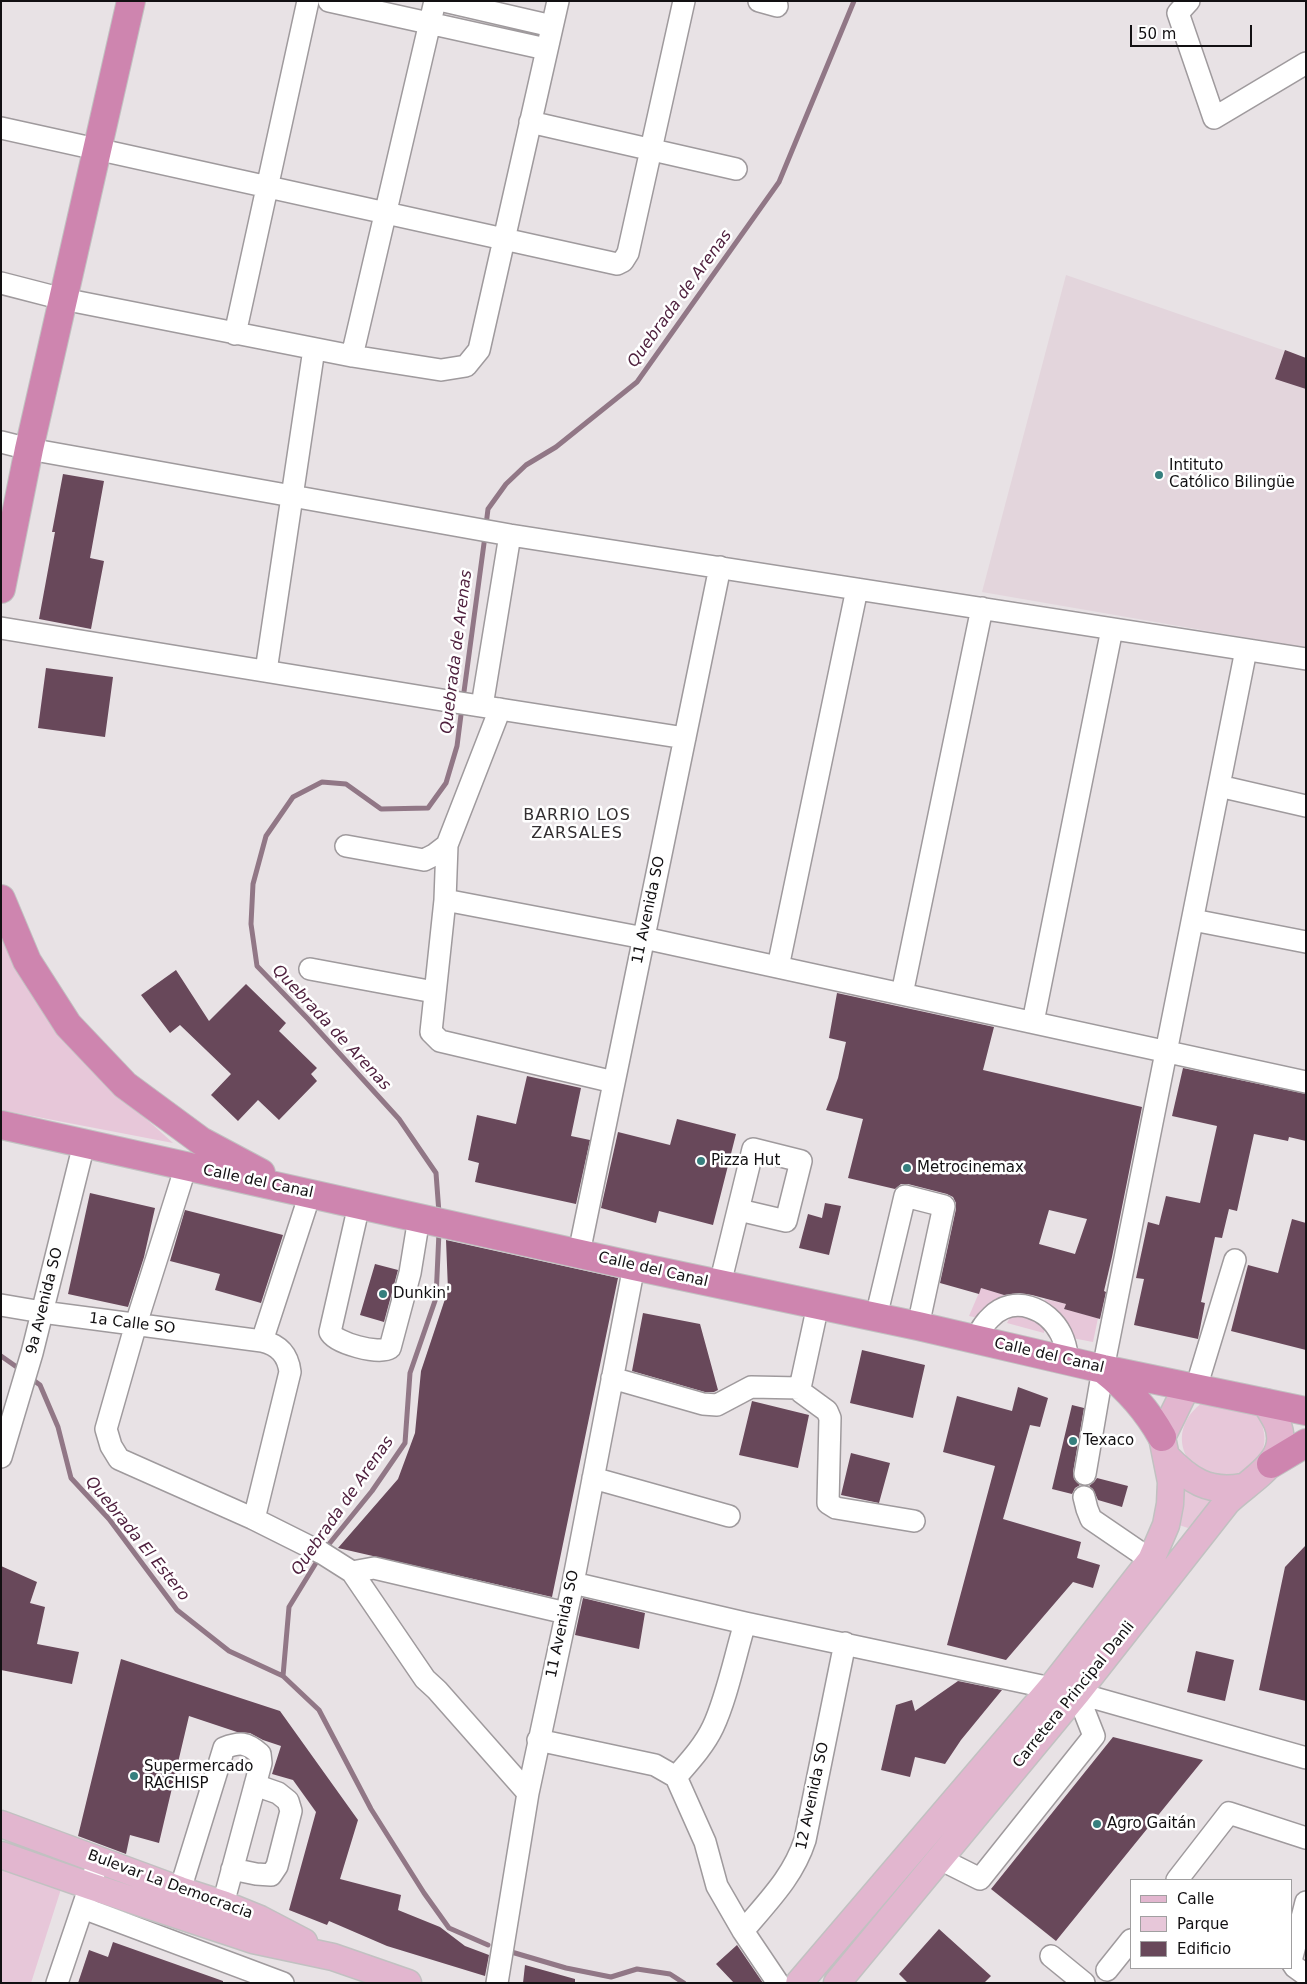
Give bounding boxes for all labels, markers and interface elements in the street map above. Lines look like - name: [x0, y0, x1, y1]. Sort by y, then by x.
- scale bar: [1132, 15, 1254, 47]
- text: 50 m: [1138, 25, 1176, 43]
- water label: Quebrada de Arenas: [624, 227, 736, 371]
- place label: Intituto Católico Bilingüe: [1169, 457, 1295, 492]
- marker: Intituto Católico Bilingüe: [1153, 469, 1165, 481]
- water label: Quebrada de Arenas: [437, 569, 477, 735]
- district label: BARRIO LOS ZARSALES: [522, 806, 632, 844]
- street label: 11 Avenida SO: [629, 854, 669, 966]
- water label: Quebrada de Arenas: [268, 961, 394, 1095]
- place label: Pizza Hut: [711, 1152, 780, 1170]
- marker: Pizza Hut: [695, 1155, 707, 1167]
- place label: Metrocinemax: [917, 1159, 1024, 1177]
- street label: Calle del Canal: [201, 1162, 315, 1202]
- marker: Metrocinemax: [901, 1162, 913, 1174]
- street label: 9a Avenida SO: [23, 1246, 67, 1356]
- street label: Calle del Canal: [596, 1249, 710, 1291]
- place label: Dunkin': [393, 1285, 450, 1303]
- marker: Dunkin': [377, 1288, 389, 1300]
- street label: 1a Calle SO: [88, 1310, 176, 1338]
- street label: Calle del Canal: [992, 1335, 1106, 1377]
- place label: Texaco: [1083, 1432, 1134, 1450]
- water label: Quebrada de Arenas: [288, 1433, 398, 1579]
- marker: Texaco: [1067, 1435, 1079, 1447]
- water label: Quebrada El Estero: [81, 1473, 193, 1605]
- street label: 11 Avenida SO: [543, 1568, 583, 1680]
- street label: Carretera Principal Danli: [1009, 1618, 1139, 1772]
- street label: 12 Avenida SO: [793, 1740, 833, 1852]
- place label: Supermercado RACHISP: [144, 1758, 253, 1793]
- marker: Supermercado RACHISP: [128, 1770, 140, 1782]
- place label: Agro Gaitán: [1107, 1815, 1196, 1833]
- marker: Agro Gaitán: [1091, 1818, 1103, 1830]
- street label: Bulevar La Democracia: [85, 1847, 255, 1923]
- legend: [1130, 1879, 1292, 1969]
- text: Calle: [1177, 1890, 1214, 1908]
- text: Parque: [1177, 1915, 1229, 1933]
- text: Edificio: [1177, 1940, 1231, 1958]

